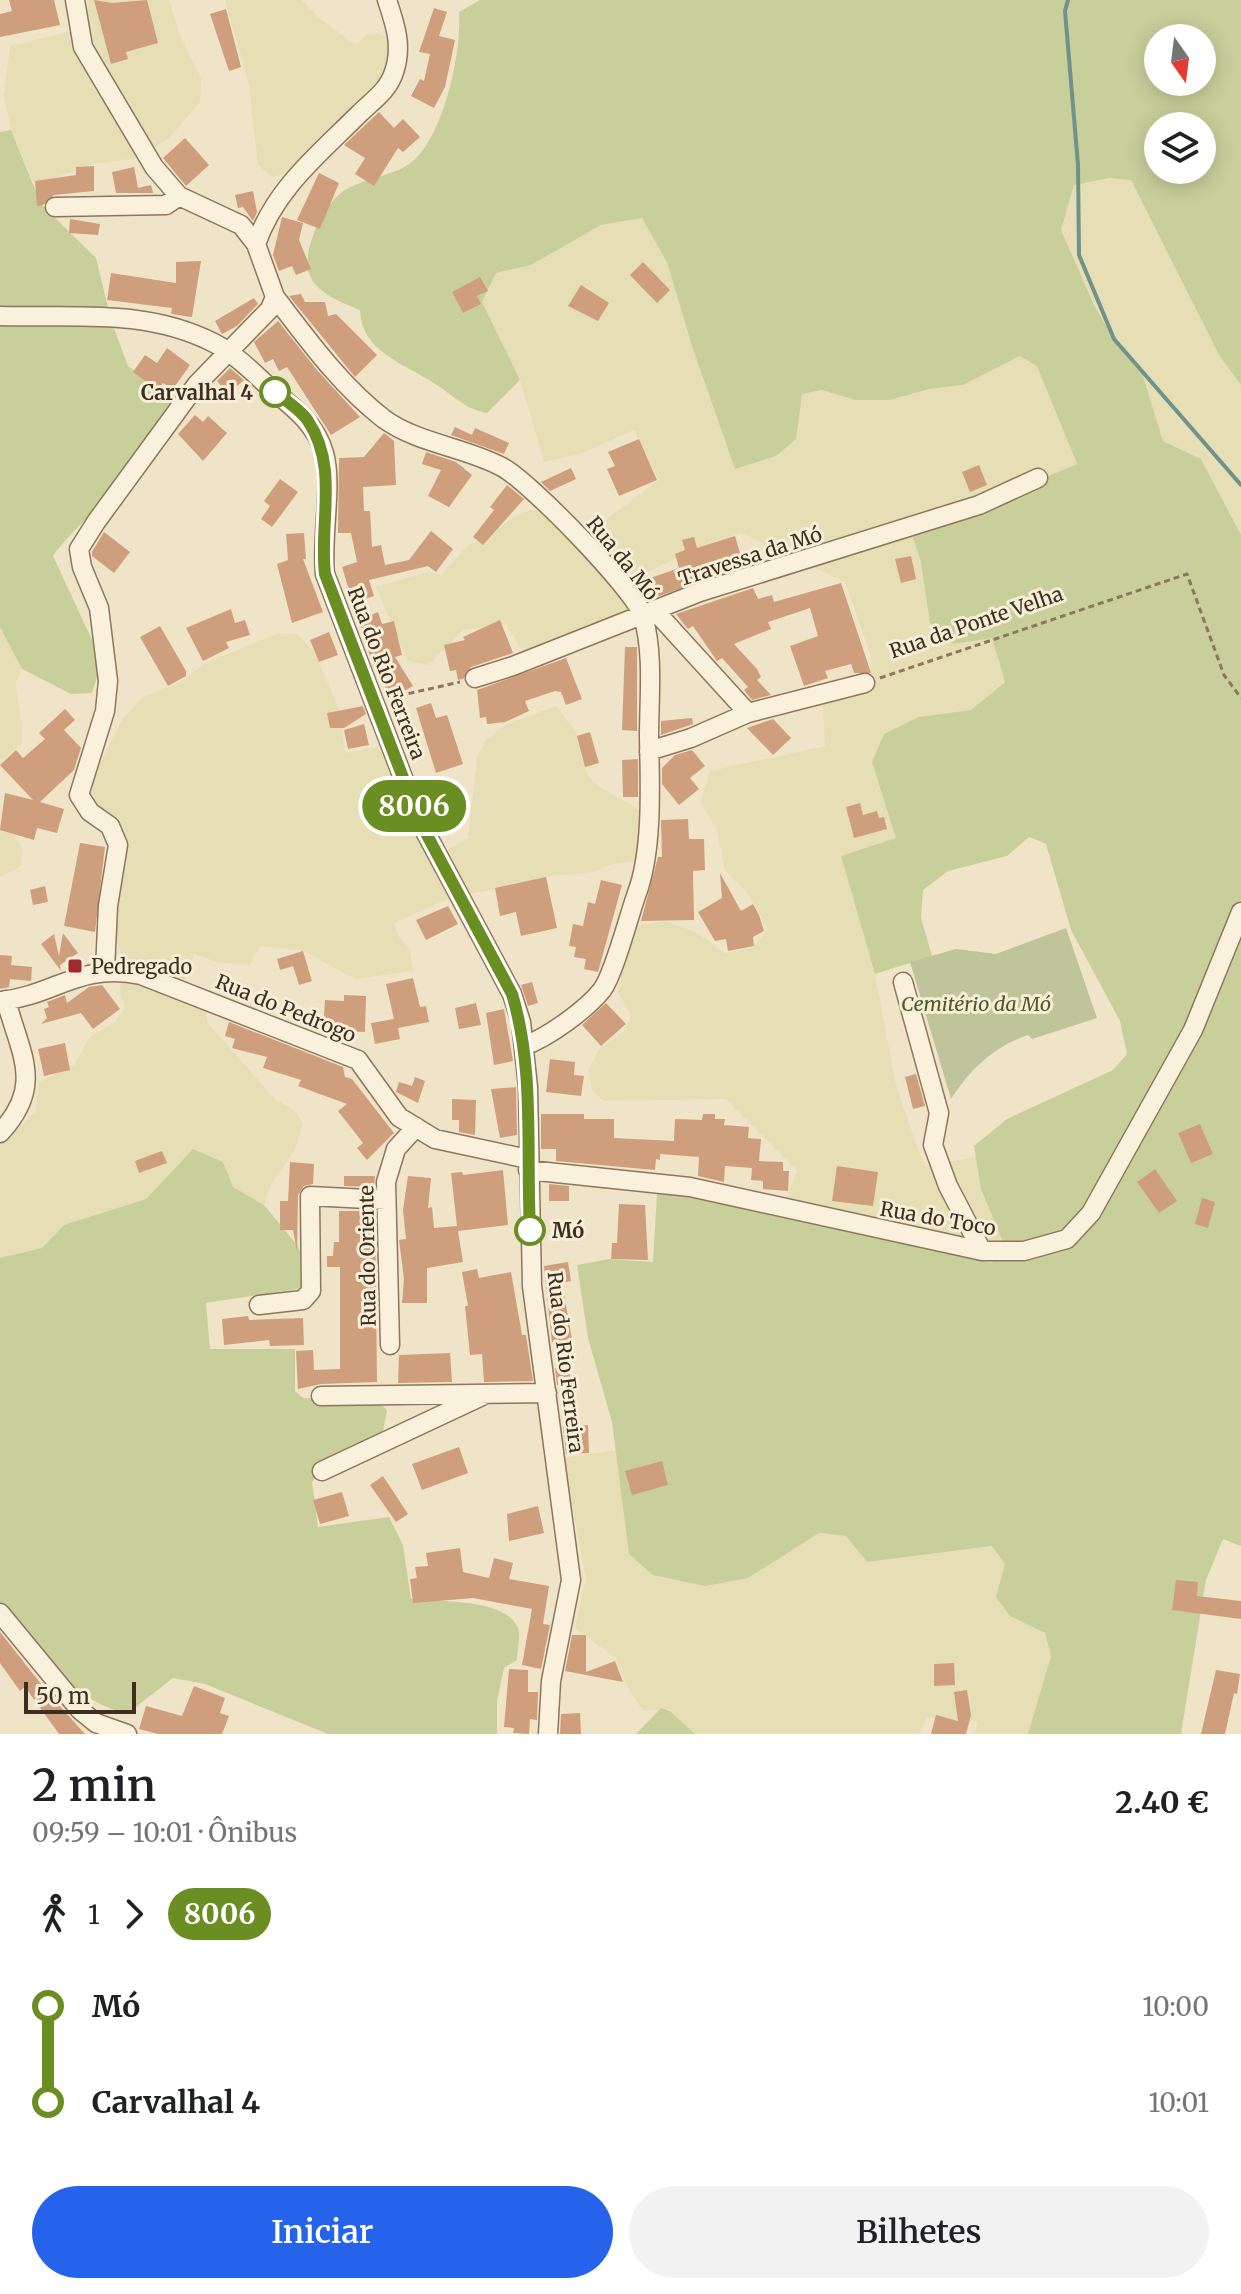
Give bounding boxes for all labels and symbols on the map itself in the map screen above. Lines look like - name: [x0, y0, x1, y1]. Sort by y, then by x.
- north arrow: [1144, 24, 1216, 96]
- marker: Carvalhal 4: [260, 377, 290, 407]
- place label: Carvalhal 4: [141, 380, 253, 405]
- street label: Rua da Mó: [582, 511, 665, 605]
- street label: Travessa da Mó: [675, 521, 825, 591]
- street label: Rua da Ponte Velha: [886, 581, 1066, 663]
- street label: Rua do Rio Ferreira: [343, 583, 432, 763]
- line badge: 8006: [358, 780, 470, 832]
- place label: Pedregado: [91, 954, 192, 979]
- marker: Pedregado: [66, 957, 84, 975]
- street label: Rua do Pedrogo: [212, 968, 360, 1048]
- park label: Cemitério da Mó: [901, 991, 1051, 1016]
- street label: Rua do Oriente: [353, 1185, 381, 1327]
- street label: Rua do Toco: [878, 1196, 998, 1241]
- marker: Mó: [515, 1215, 545, 1245]
- place label: Mó: [552, 1218, 584, 1243]
- street label: Rua do Rio Ferreira: [542, 1270, 590, 1455]
- scale bar: [24, 1678, 136, 1714]

